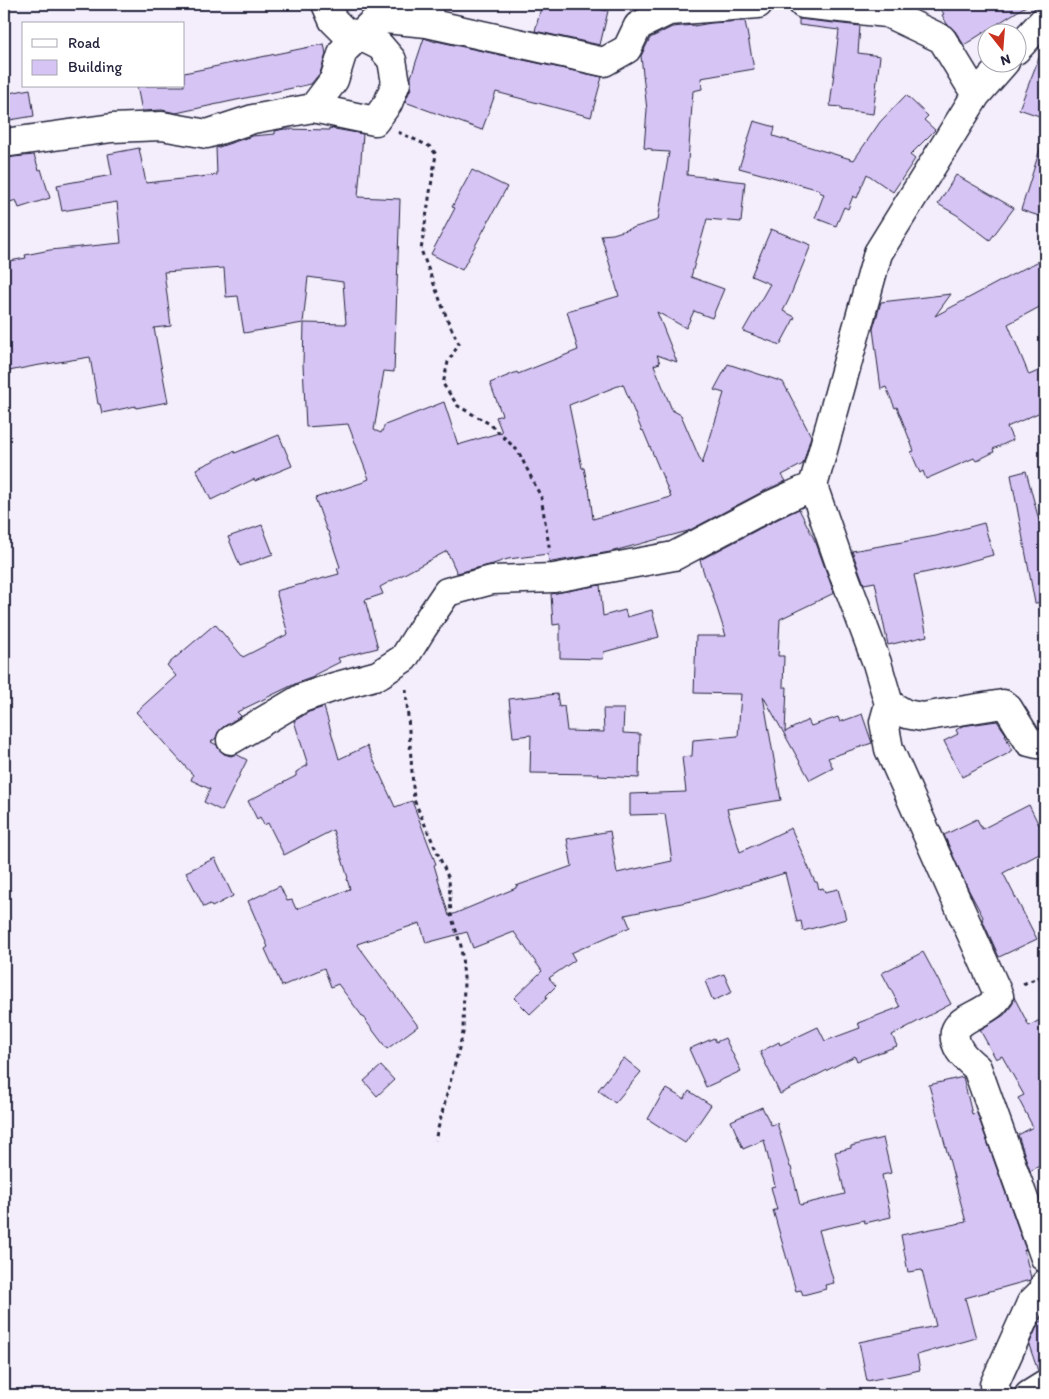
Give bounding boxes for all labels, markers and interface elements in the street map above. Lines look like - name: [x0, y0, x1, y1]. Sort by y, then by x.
- legend: [22, 22, 185, 88]
- north arrow: [976, 22, 1026, 72]
- text: Road: [68, 34, 101, 52]
- text: N: [999, 50, 1013, 69]
- text: Building: [68, 58, 122, 76]

